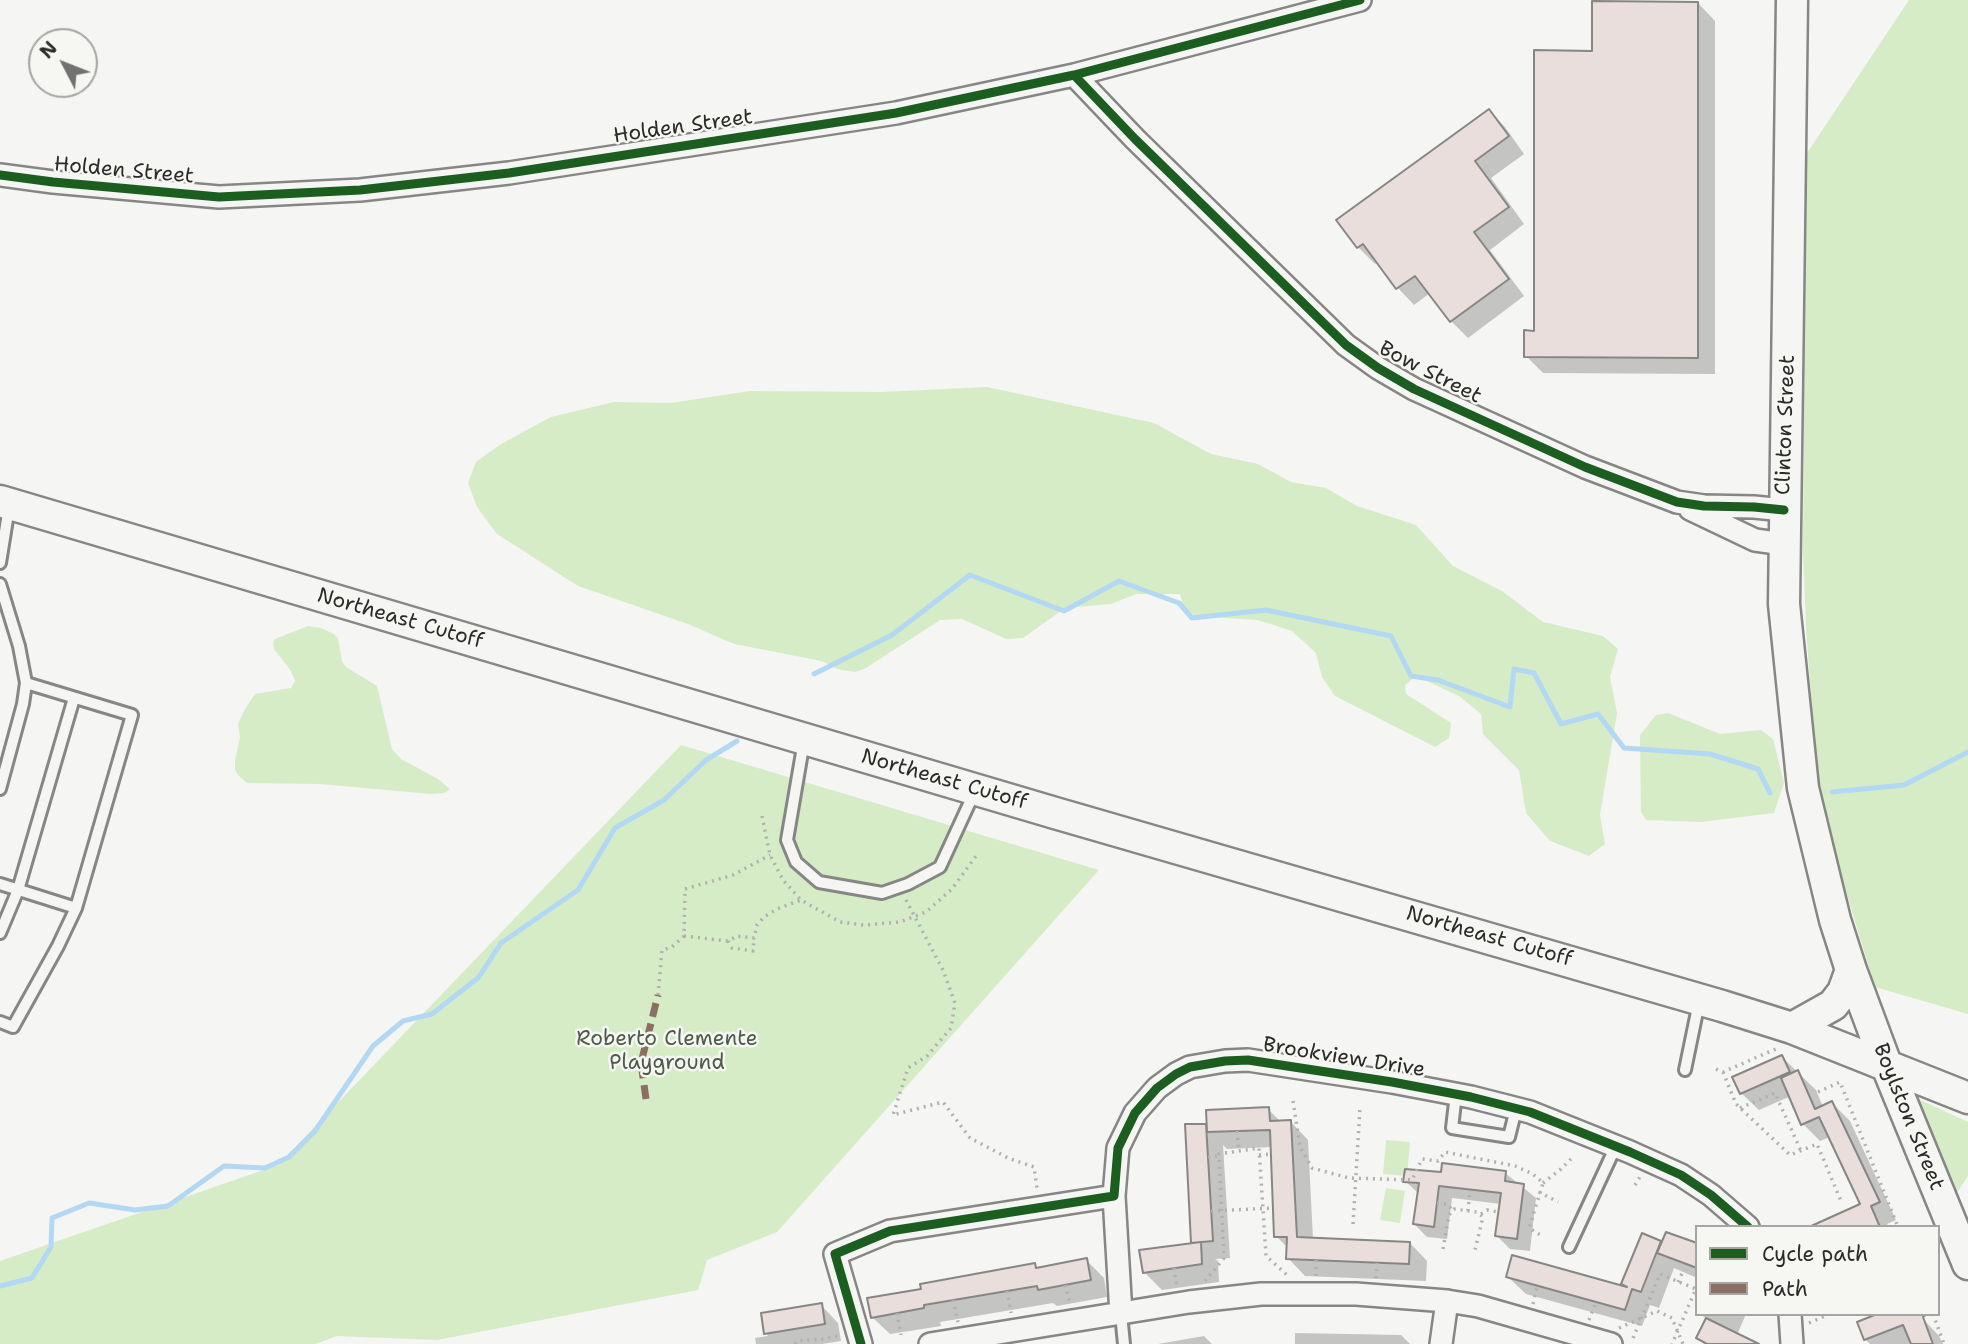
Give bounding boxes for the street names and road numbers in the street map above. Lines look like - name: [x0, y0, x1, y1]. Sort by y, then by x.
- street label: Holden Street: [612, 105, 754, 149]
- street label: Holden Street: [53, 152, 195, 190]
- street label: Bow Street: [1374, 336, 1486, 410]
- street label: Clinton Street: [1771, 354, 1801, 496]
- street label: Northeast Cutoff: [314, 583, 486, 655]
- street label: Northeast Cutoff: [858, 744, 1030, 816]
- street label: Northeast Cutoff: [1403, 901, 1575, 973]
- street label: Brookview Drive: [1261, 1033, 1427, 1083]
- street label: Boylston Street: [1867, 1040, 1949, 1194]

